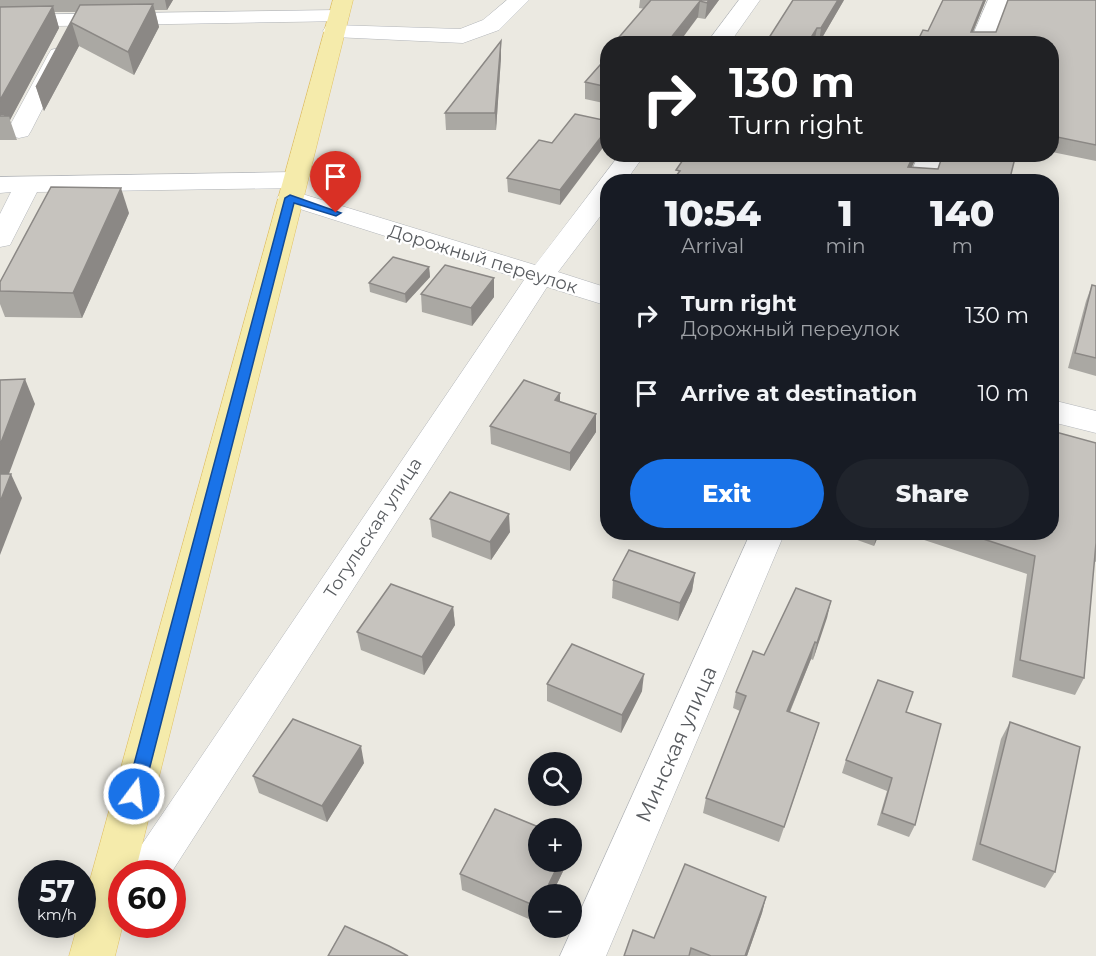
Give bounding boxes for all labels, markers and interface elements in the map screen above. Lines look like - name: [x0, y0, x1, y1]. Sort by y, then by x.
- text: 130 m: [729, 56, 855, 108]
- icon: right: [630, 60, 708, 138]
- text: Turn right: [729, 108, 864, 141]
- pin: [310, 151, 361, 213]
- icon: arrive: [319, 160, 352, 193]
- text: 10:54: [664, 191, 761, 235]
- text: 1: [838, 191, 853, 235]
- text: 140: [930, 191, 995, 235]
- street label: Дорожный переулок: [386, 220, 581, 298]
- text: Arrival: [681, 234, 744, 258]
- text: min: [825, 234, 866, 258]
- text: m: [952, 234, 973, 258]
- text: Turn right: [681, 290, 796, 317]
- icon: right: [630, 299, 663, 332]
- text: 130 m: [965, 302, 1029, 329]
- text: Дорожный переулок: [681, 317, 900, 341]
- icon: arrive: [630, 377, 663, 410]
- text: Arrive at destination: [681, 380, 917, 407]
- text: 10 m: [977, 380, 1029, 407]
- street label: Тогульская улица: [319, 453, 427, 603]
- button: Exit: [630, 459, 824, 528]
- button: Share: [836, 459, 1029, 528]
- street label: Минская улица: [630, 662, 722, 826]
- map controls: [528, 752, 582, 938]
- button: search: [528, 752, 582, 806]
- position arrow: [102, 762, 166, 826]
- button: +: [528, 818, 582, 872]
- speed limit sign: 60: [108, 860, 186, 938]
- text: 57: [39, 873, 75, 910]
- button: −: [528, 884, 582, 938]
- text: km/h: [37, 905, 77, 924]

